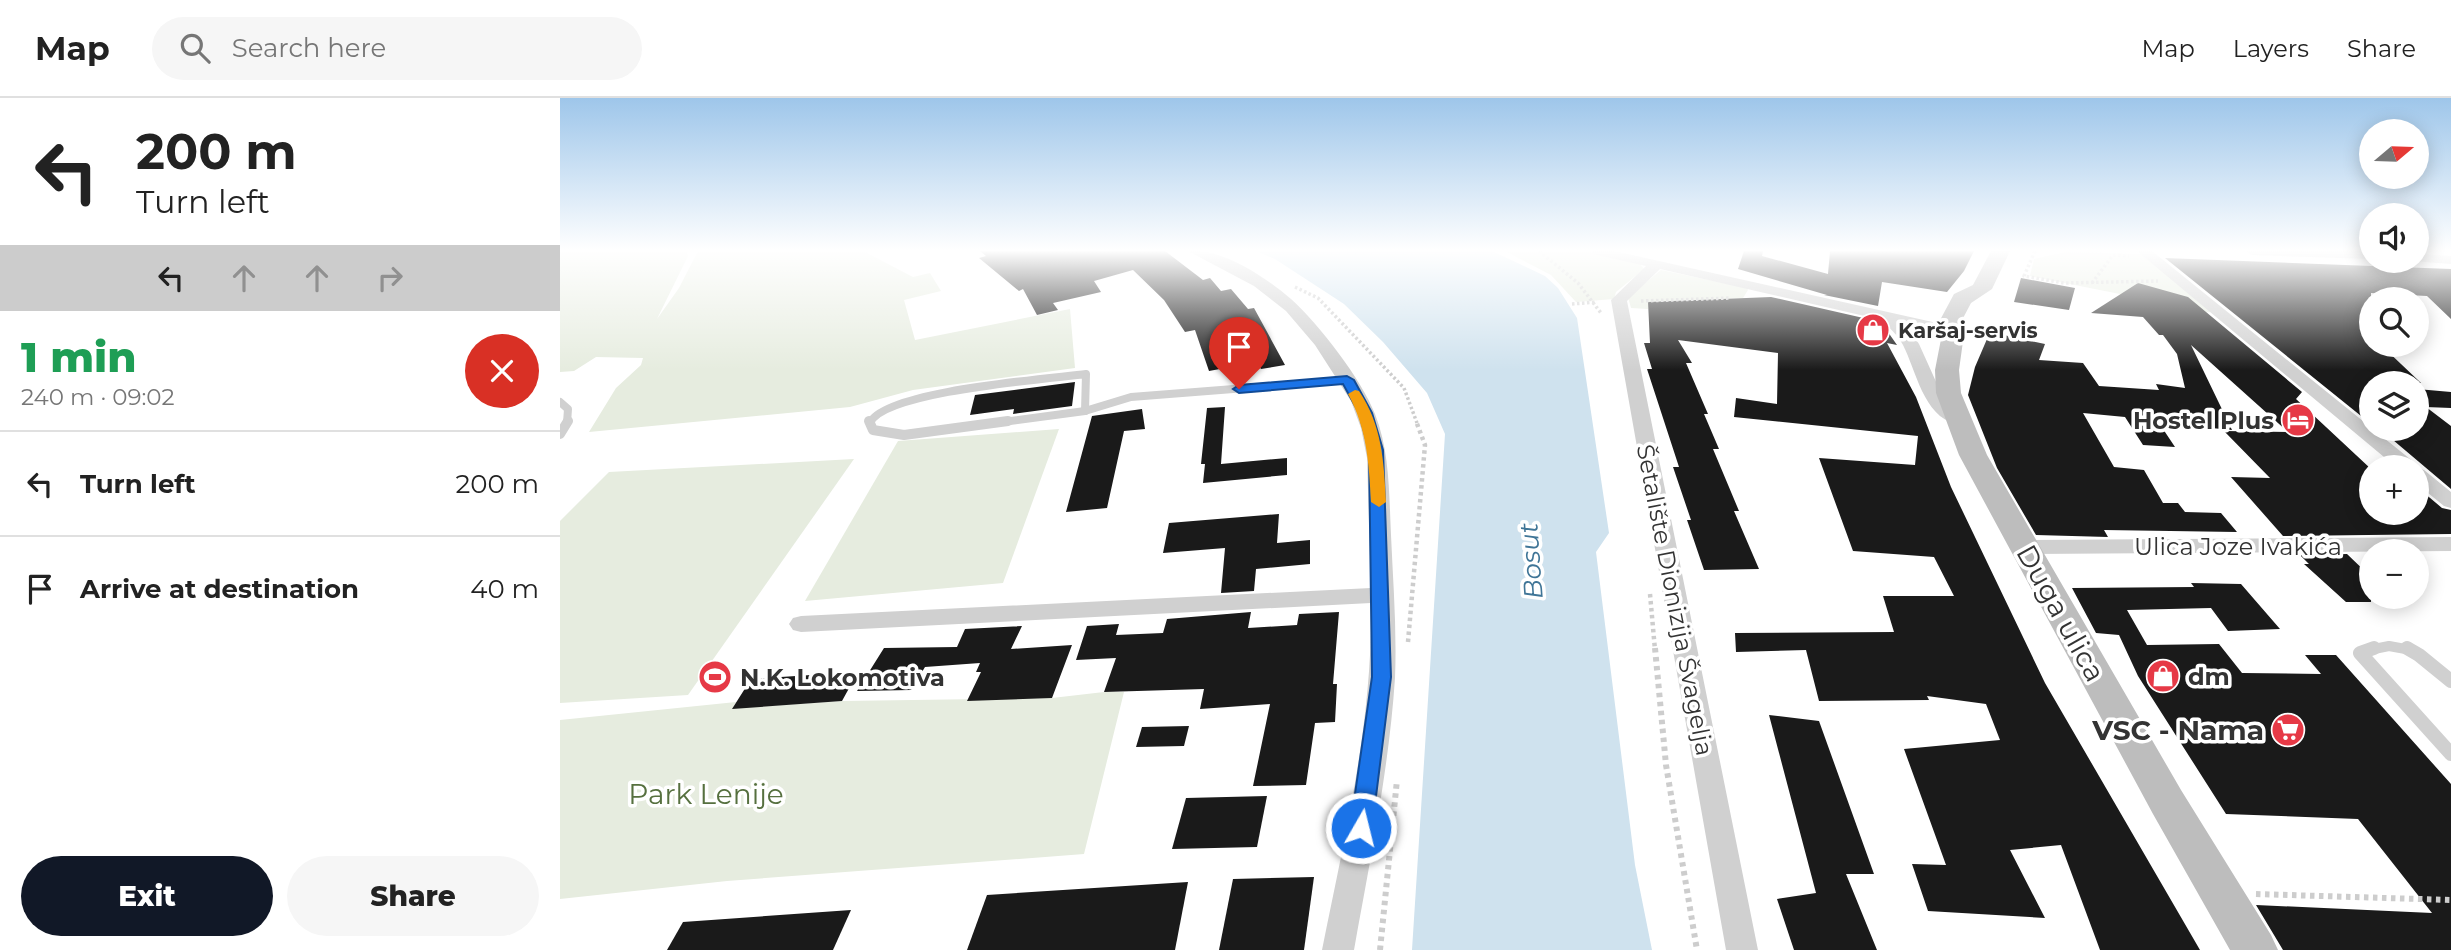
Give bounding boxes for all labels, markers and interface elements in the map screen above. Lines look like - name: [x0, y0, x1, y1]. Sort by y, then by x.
- search box: [152, 17, 642, 80]
- text: Map: [35, 28, 110, 68]
- icon: search: [176, 29, 214, 67]
- text: Search here: [232, 32, 386, 64]
- text: Map: [2141, 34, 2195, 63]
- text: Layers: [2233, 34, 2309, 63]
- text: Share: [2347, 34, 2416, 63]
- north arrow: [2359, 119, 2429, 189]
- map controls: [2359, 119, 2429, 609]
- text: 200 m: [136, 122, 297, 181]
- icon: left: [21, 126, 112, 217]
- text: Turn left: [136, 182, 270, 221]
- button: sound: [2359, 203, 2429, 273]
- icon: left: [152, 259, 190, 297]
- icon: ahead: [225, 259, 263, 297]
- icon: ahead: [298, 259, 336, 297]
- icon: right: [371, 259, 409, 297]
- button: search: [2359, 287, 2429, 357]
- shop icon: Karšaj-servis: [1854, 311, 1892, 349]
- pin: [1209, 317, 1269, 389]
- place label: Karšaj-servis: [1898, 318, 2038, 343]
- icon: arrive: [1220, 328, 1258, 366]
- text: 1 min: [21, 331, 137, 383]
- button: close: [465, 334, 539, 408]
- button: layers: [2359, 371, 2429, 441]
- text: 240 m · 09:02: [21, 383, 175, 411]
- hotel icon: Hostel Plus: [2279, 401, 2317, 439]
- place label: Hostel Plus: [2133, 406, 2274, 435]
- street label: Šetalište Dionizija Švagelja: [1631, 442, 1719, 758]
- button: +: [2359, 455, 2429, 525]
- icon: left: [21, 465, 59, 503]
- text: Turn left: [80, 468, 196, 500]
- text: 200 m: [455, 468, 539, 500]
- water label: Bosut: [1512, 521, 1550, 600]
- street label: Ulica Joze Ivakića: [2134, 532, 2342, 561]
- street label: Duga ulica: [2009, 539, 2113, 687]
- button: −: [2359, 539, 2429, 609]
- icon: arrive: [21, 570, 59, 608]
- text: Arrive at destination: [80, 573, 359, 605]
- text: 40 m: [470, 573, 539, 605]
- shop icon: dm: [2144, 657, 2182, 695]
- sports icon: N.K. Lokomotiva: [696, 658, 734, 696]
- place label: dm: [2188, 662, 2230, 691]
- place label: N.K. Lokomotiva: [740, 663, 945, 692]
- supermarket icon: VSC - Nama: [2269, 711, 2307, 749]
- place label: VSC - Nama: [2091, 713, 2264, 747]
- park label: Park Lenije: [628, 777, 784, 811]
- position arrow: [1324, 791, 1398, 865]
- button: Exit: [21, 856, 273, 936]
- button: Share: [287, 856, 539, 936]

